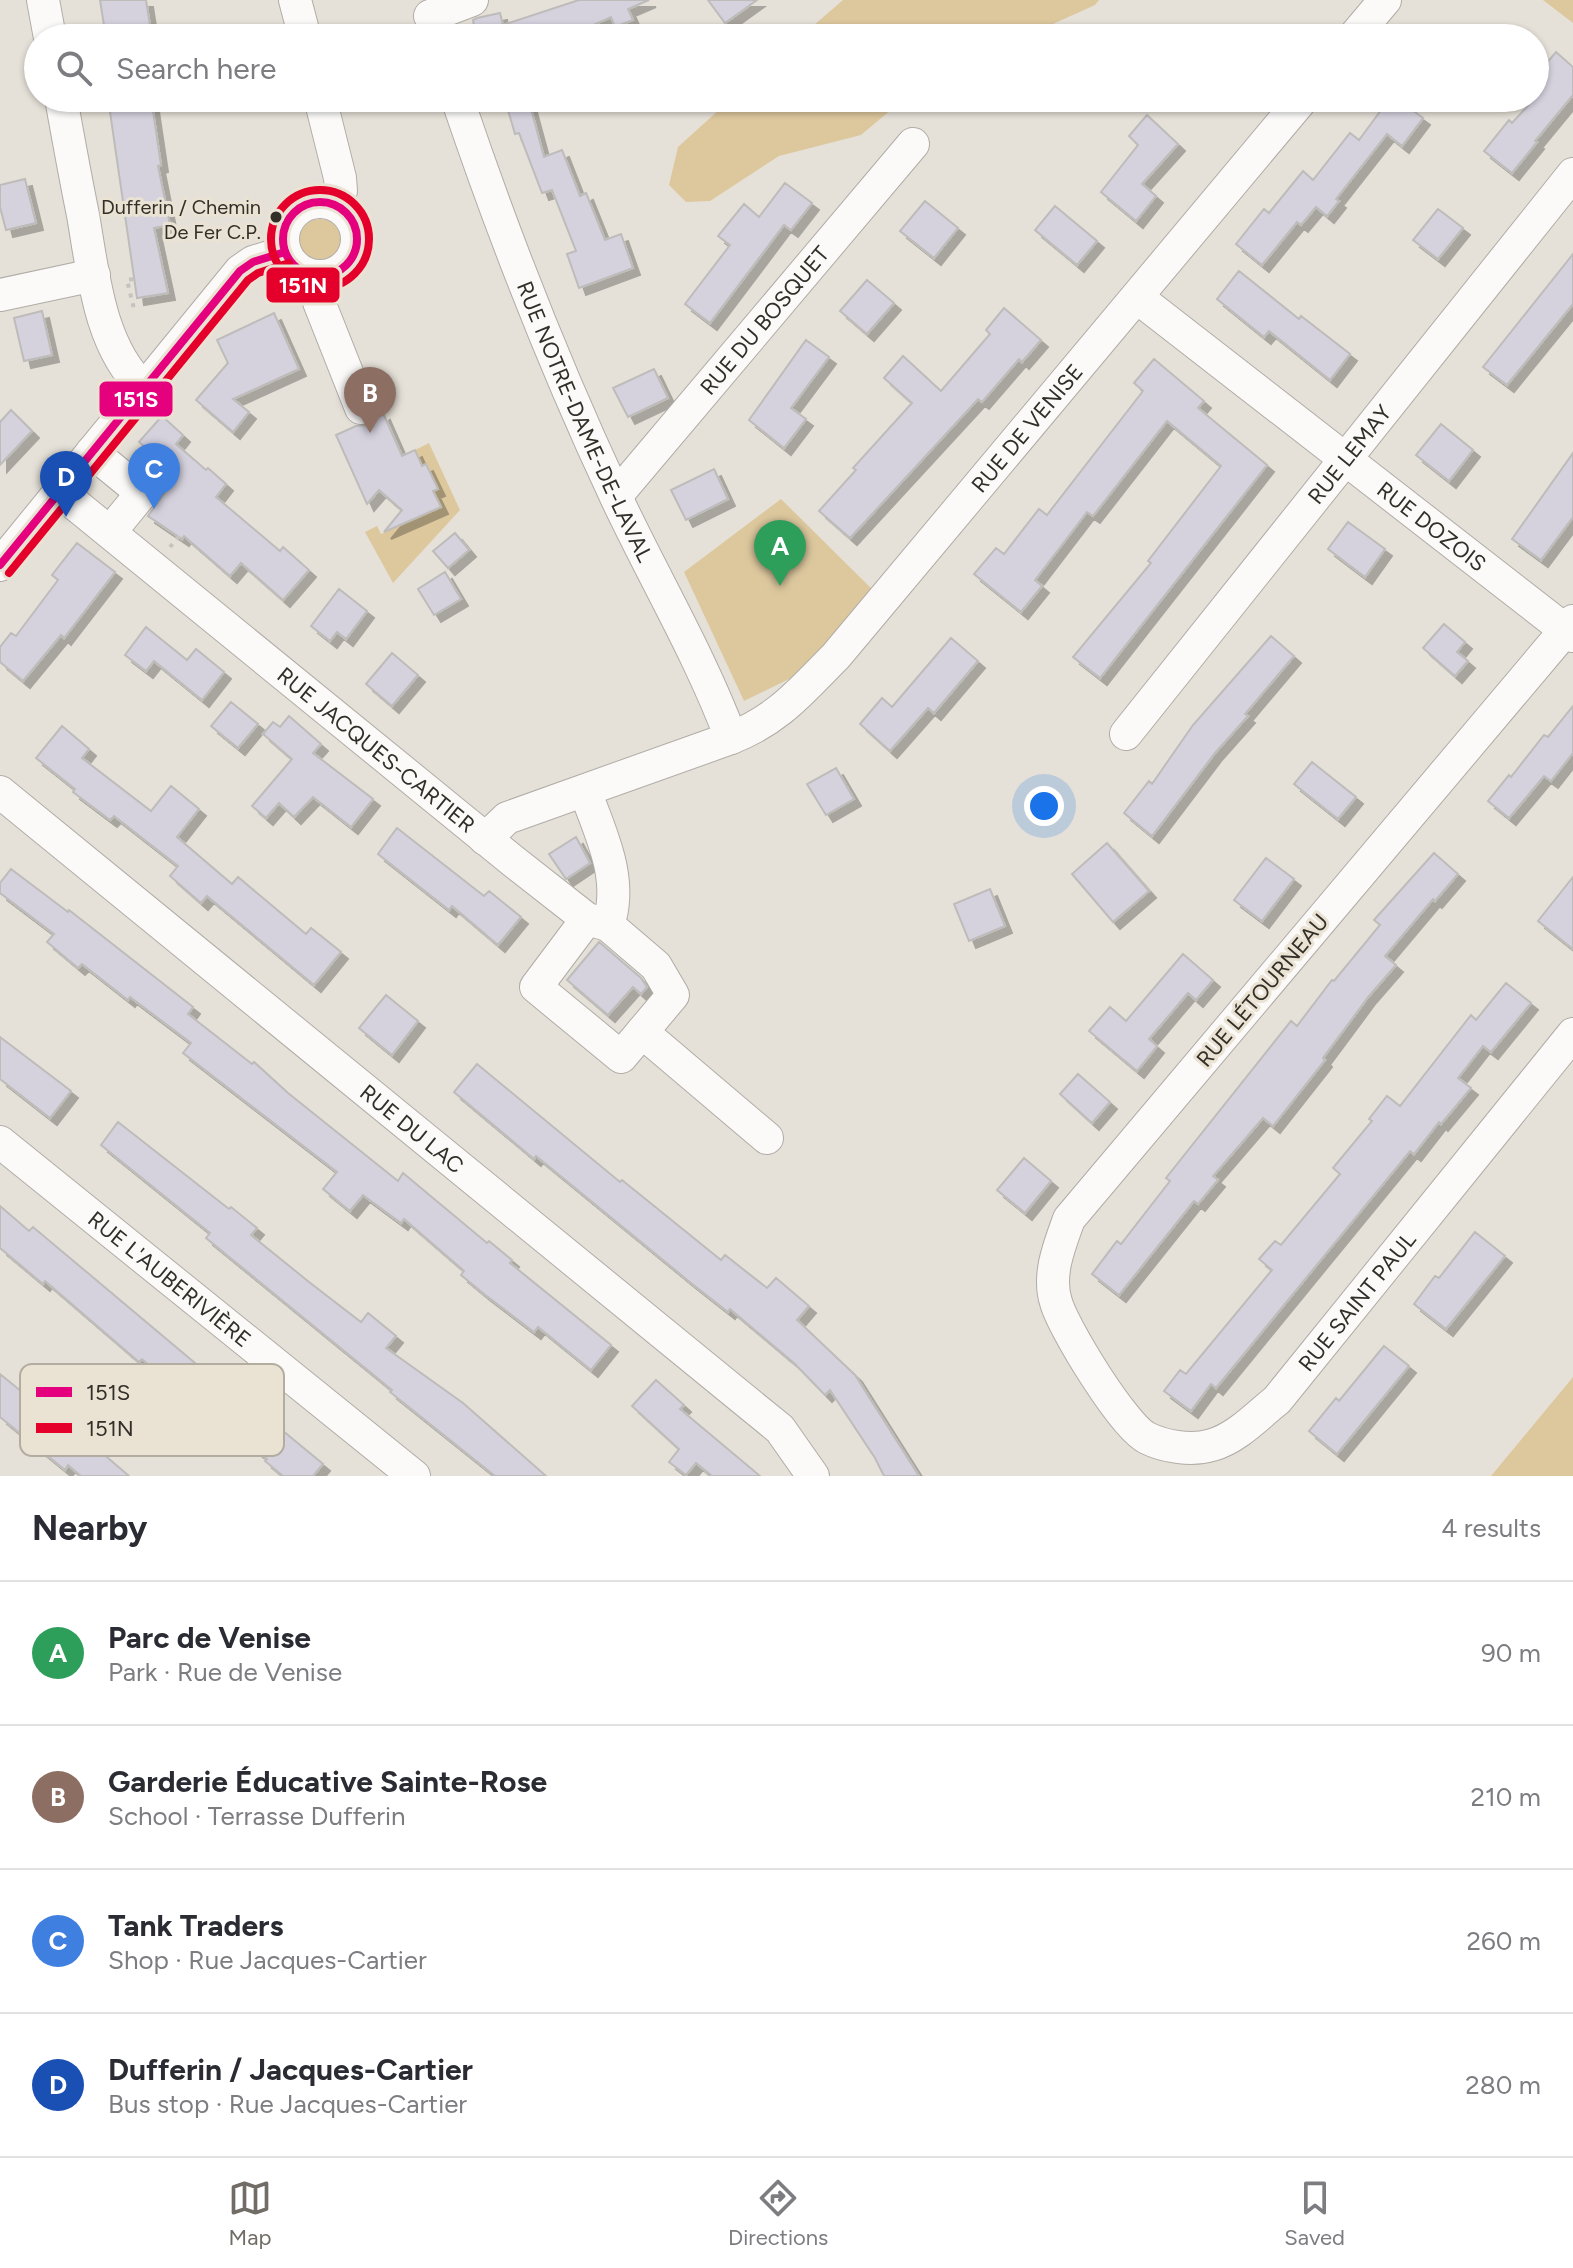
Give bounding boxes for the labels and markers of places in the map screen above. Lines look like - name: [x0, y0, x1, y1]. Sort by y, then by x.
- place label: Dufferin / Chemin De Fer C.P.: [101, 195, 261, 244]
- marker: Dufferin / Chemin De Fer C.P.: [268, 209, 284, 225]
- pin: B: [344, 367, 396, 433]
- pin: C: [128, 443, 180, 509]
- pin: D: [40, 451, 92, 517]
- pin: A: [754, 520, 806, 586]

